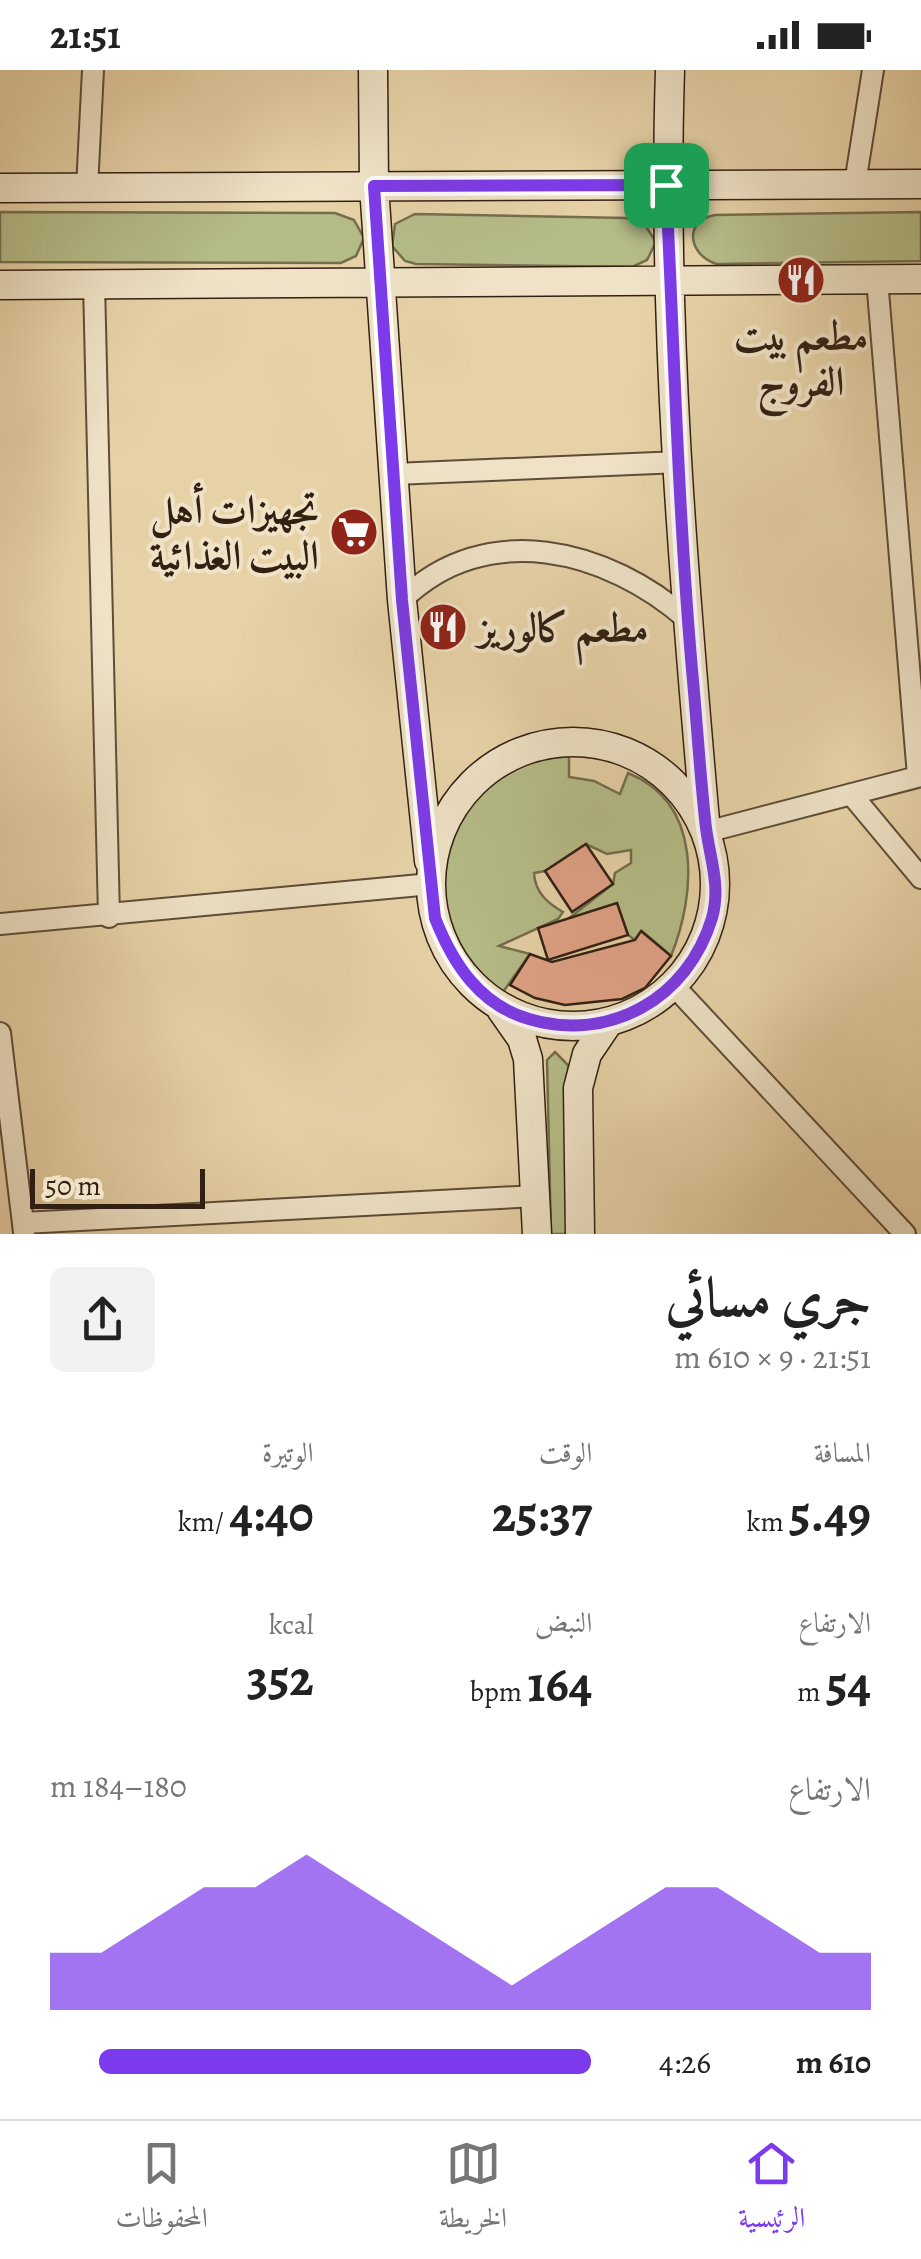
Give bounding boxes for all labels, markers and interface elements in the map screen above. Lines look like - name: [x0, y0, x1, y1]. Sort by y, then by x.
- text: 21:51: [50, 9, 121, 61]
- pin: [624, 143, 709, 228]
- icon: arrive: [639, 158, 694, 213]
- restaurant icon: مطعم بيت الفروج: [775, 254, 827, 306]
- place label: مطعم بيت الفروج: [734, 308, 868, 418]
- place label: تجهيزات أهل البيت الغذائية: [150, 482, 319, 583]
- supermarket icon: تجهيزات أهل البيت الغذائية: [328, 506, 380, 558]
- place label: مطعم كالوريز: [474, 600, 648, 665]
- restaurant icon: مطعم كالوريز: [417, 601, 469, 653]
- scale bar: [30, 1164, 205, 1208]
- text: 50 m: [45, 1167, 101, 1205]
- text: جري مسائي: [666, 1260, 871, 1335]
- button: share: [50, 1267, 155, 1372]
- text: 21:51 · 9 × 610 m: [674, 1335, 871, 1379]
- text: الوتيرة: [262, 1434, 314, 1472]
- text: الوقت: [539, 1434, 592, 1472]
- text: المسافة: [814, 1434, 871, 1472]
- text: 4:40: [230, 1480, 314, 1548]
- text: 25:37: [492, 1480, 592, 1548]
- text: 5.49: [789, 1480, 871, 1548]
- text: /km: [178, 1503, 230, 1541]
- text: km: [746, 1503, 789, 1541]
- text: النبض: [535, 1604, 592, 1642]
- text: الارتفاع: [798, 1604, 871, 1642]
- text: kcal: [269, 1606, 314, 1644]
- text: 352: [247, 1644, 314, 1712]
- text: 164: [528, 1650, 592, 1718]
- text: 54: [826, 1650, 871, 1718]
- text: bpm: [470, 1673, 528, 1711]
- text: m: [797, 1673, 826, 1711]
- text: 180–184 m: [50, 1764, 187, 1808]
- text: الارتفاع: [788, 1767, 871, 1811]
- text: 4:26: [659, 2040, 711, 2084]
- text: 610 m: [796, 2040, 871, 2084]
- tab: المحفوظات: [116, 2136, 208, 2245]
- tab: الخريطة: [439, 2136, 507, 2245]
- tab: الرئيسية: [738, 2136, 805, 2245]

